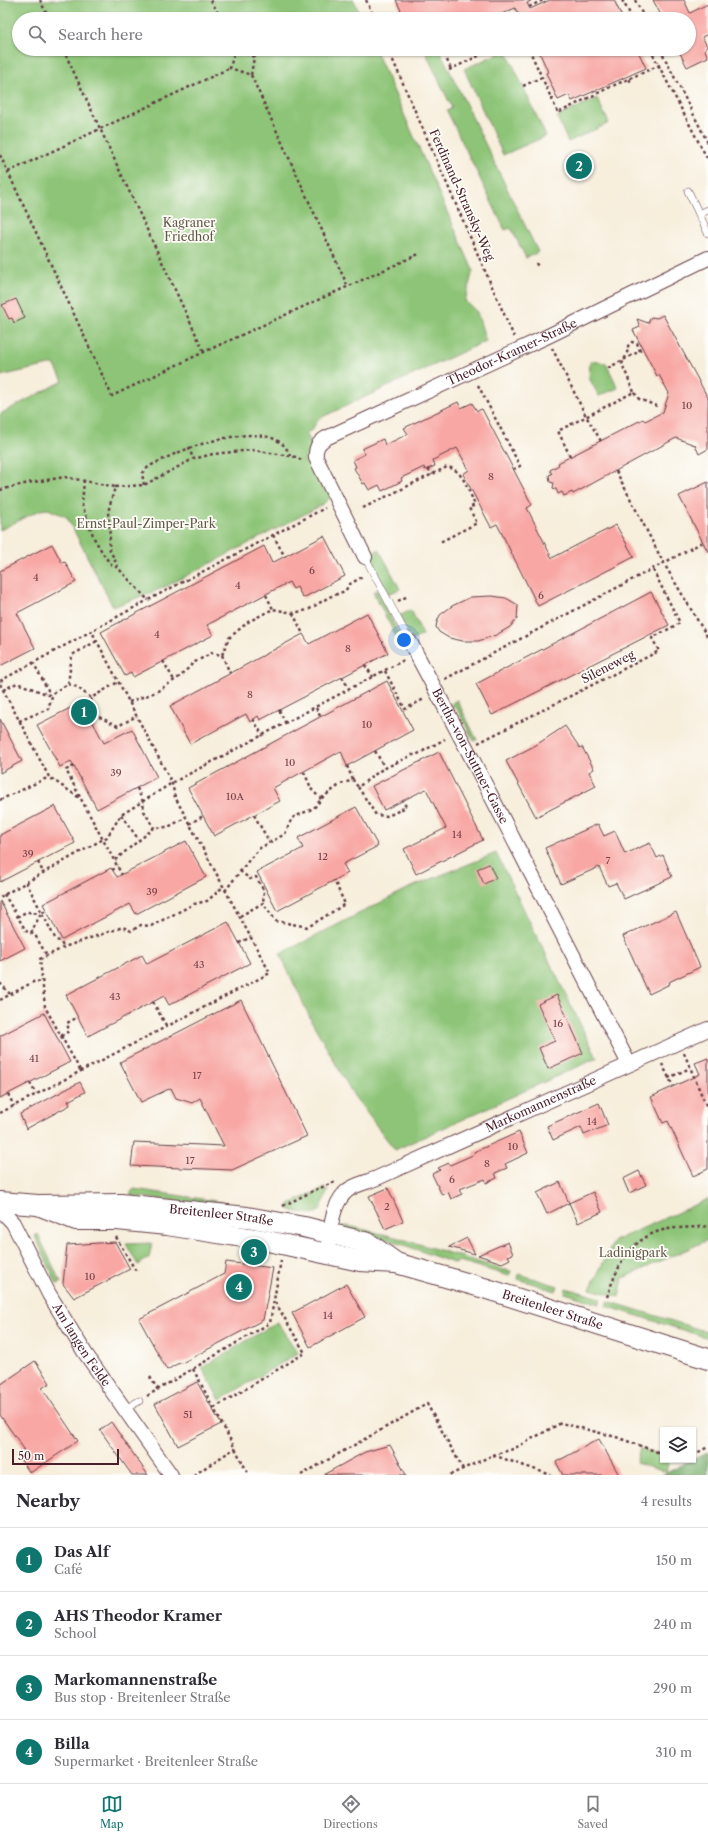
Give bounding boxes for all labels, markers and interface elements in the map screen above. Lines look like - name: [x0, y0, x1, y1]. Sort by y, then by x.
- search box: [12, 12, 696, 56]
- icon: search: [26, 23, 48, 45]
- text: Search here: [58, 25, 143, 44]
- street label: Ferdinand-Stransky-Weg: [427, 127, 499, 264]
- pin: 2: [566, 151, 592, 181]
- park label: Kagraner Friedhof: [163, 215, 216, 244]
- street label: Theodor-Kramer-Straße: [444, 315, 579, 389]
- house number: 10: [682, 399, 692, 412]
- house number: 8: [488, 470, 494, 483]
- park label: Ernst-Paul-Zimper-Park: [76, 516, 217, 531]
- house number: 6: [309, 564, 315, 577]
- house number: 4: [33, 571, 39, 584]
- house number: 4: [235, 579, 241, 592]
- house number: 6: [538, 589, 544, 602]
- house number: 4: [154, 628, 160, 641]
- your location: [394, 630, 414, 650]
- house number: 8: [345, 642, 351, 655]
- street label: Sileneweg: [579, 646, 638, 686]
- street label: Bertha-von-Suttner-Gasse: [429, 686, 512, 826]
- house number: 8: [247, 688, 253, 701]
- pin: 1: [71, 697, 97, 727]
- house number: 10: [362, 718, 372, 731]
- house number: 10: [285, 756, 295, 769]
- house number: 39: [110, 766, 122, 779]
- house number: 10A: [226, 790, 244, 803]
- house number: 14: [452, 828, 462, 841]
- house number: 39: [22, 847, 34, 860]
- house number: 12: [318, 850, 328, 863]
- house number: 7: [606, 854, 611, 867]
- house number: 39: [146, 885, 158, 898]
- house number: 43: [193, 958, 205, 971]
- house number: 43: [109, 990, 121, 1003]
- house number: 16: [553, 1017, 563, 1030]
- house number: 41: [29, 1052, 40, 1065]
- house number: 17: [192, 1069, 202, 1082]
- street label: Markomannenstraße: [483, 1072, 599, 1135]
- house number: 14: [587, 1115, 597, 1128]
- house number: 10: [508, 1140, 518, 1153]
- house number: 17: [185, 1154, 195, 1167]
- house number: 8: [484, 1157, 490, 1170]
- house number: 6: [449, 1173, 455, 1186]
- house number: 2: [384, 1200, 390, 1213]
- street label: Breitenleer Straße: [168, 1201, 275, 1229]
- pin: 3: [241, 1237, 267, 1267]
- park label: Ladinigpark: [599, 1245, 668, 1260]
- house number: 10: [85, 1270, 95, 1283]
- pin: 4: [226, 1272, 252, 1302]
- street label: Breitenleer Straße: [500, 1286, 605, 1332]
- street label: Am langen Felde: [49, 1299, 114, 1389]
- house number: 14: [323, 1309, 333, 1322]
- house number: 51: [183, 1408, 194, 1421]
- map controls: [660, 1427, 696, 1463]
- button: layers: [660, 1427, 696, 1463]
- scale bar: [12, 1447, 119, 1466]
- text: 50 m: [18, 1449, 44, 1463]
- text: Nearby: [16, 1491, 80, 1511]
- text: 4 results: [641, 1493, 692, 1509]
- text: Das Alf: [54, 1542, 109, 1561]
- text: 1: [26, 1552, 32, 1568]
- text: 150 m: [656, 1552, 692, 1568]
- text: Café: [54, 1561, 83, 1577]
- text: AHS Theodor Kramer: [54, 1606, 222, 1625]
- text: 2: [25, 1616, 33, 1632]
- text: 240 m: [653, 1616, 692, 1632]
- text: School: [54, 1625, 97, 1641]
- text: Markomannenstraße: [54, 1670, 217, 1689]
- text: 3: [25, 1680, 33, 1696]
- text: 290 m: [653, 1680, 692, 1696]
- text: Bus stop · Breitenleer Straße: [54, 1689, 231, 1705]
- text: Billa: [54, 1734, 90, 1753]
- text: 4: [25, 1744, 33, 1760]
- text: 310 m: [656, 1744, 692, 1760]
- text: Supermarket · Breitenleer Straße: [54, 1753, 258, 1769]
- tab: Map: [100, 1793, 124, 1831]
- tab: Directions: [323, 1793, 378, 1831]
- tab: Saved: [578, 1793, 608, 1831]

